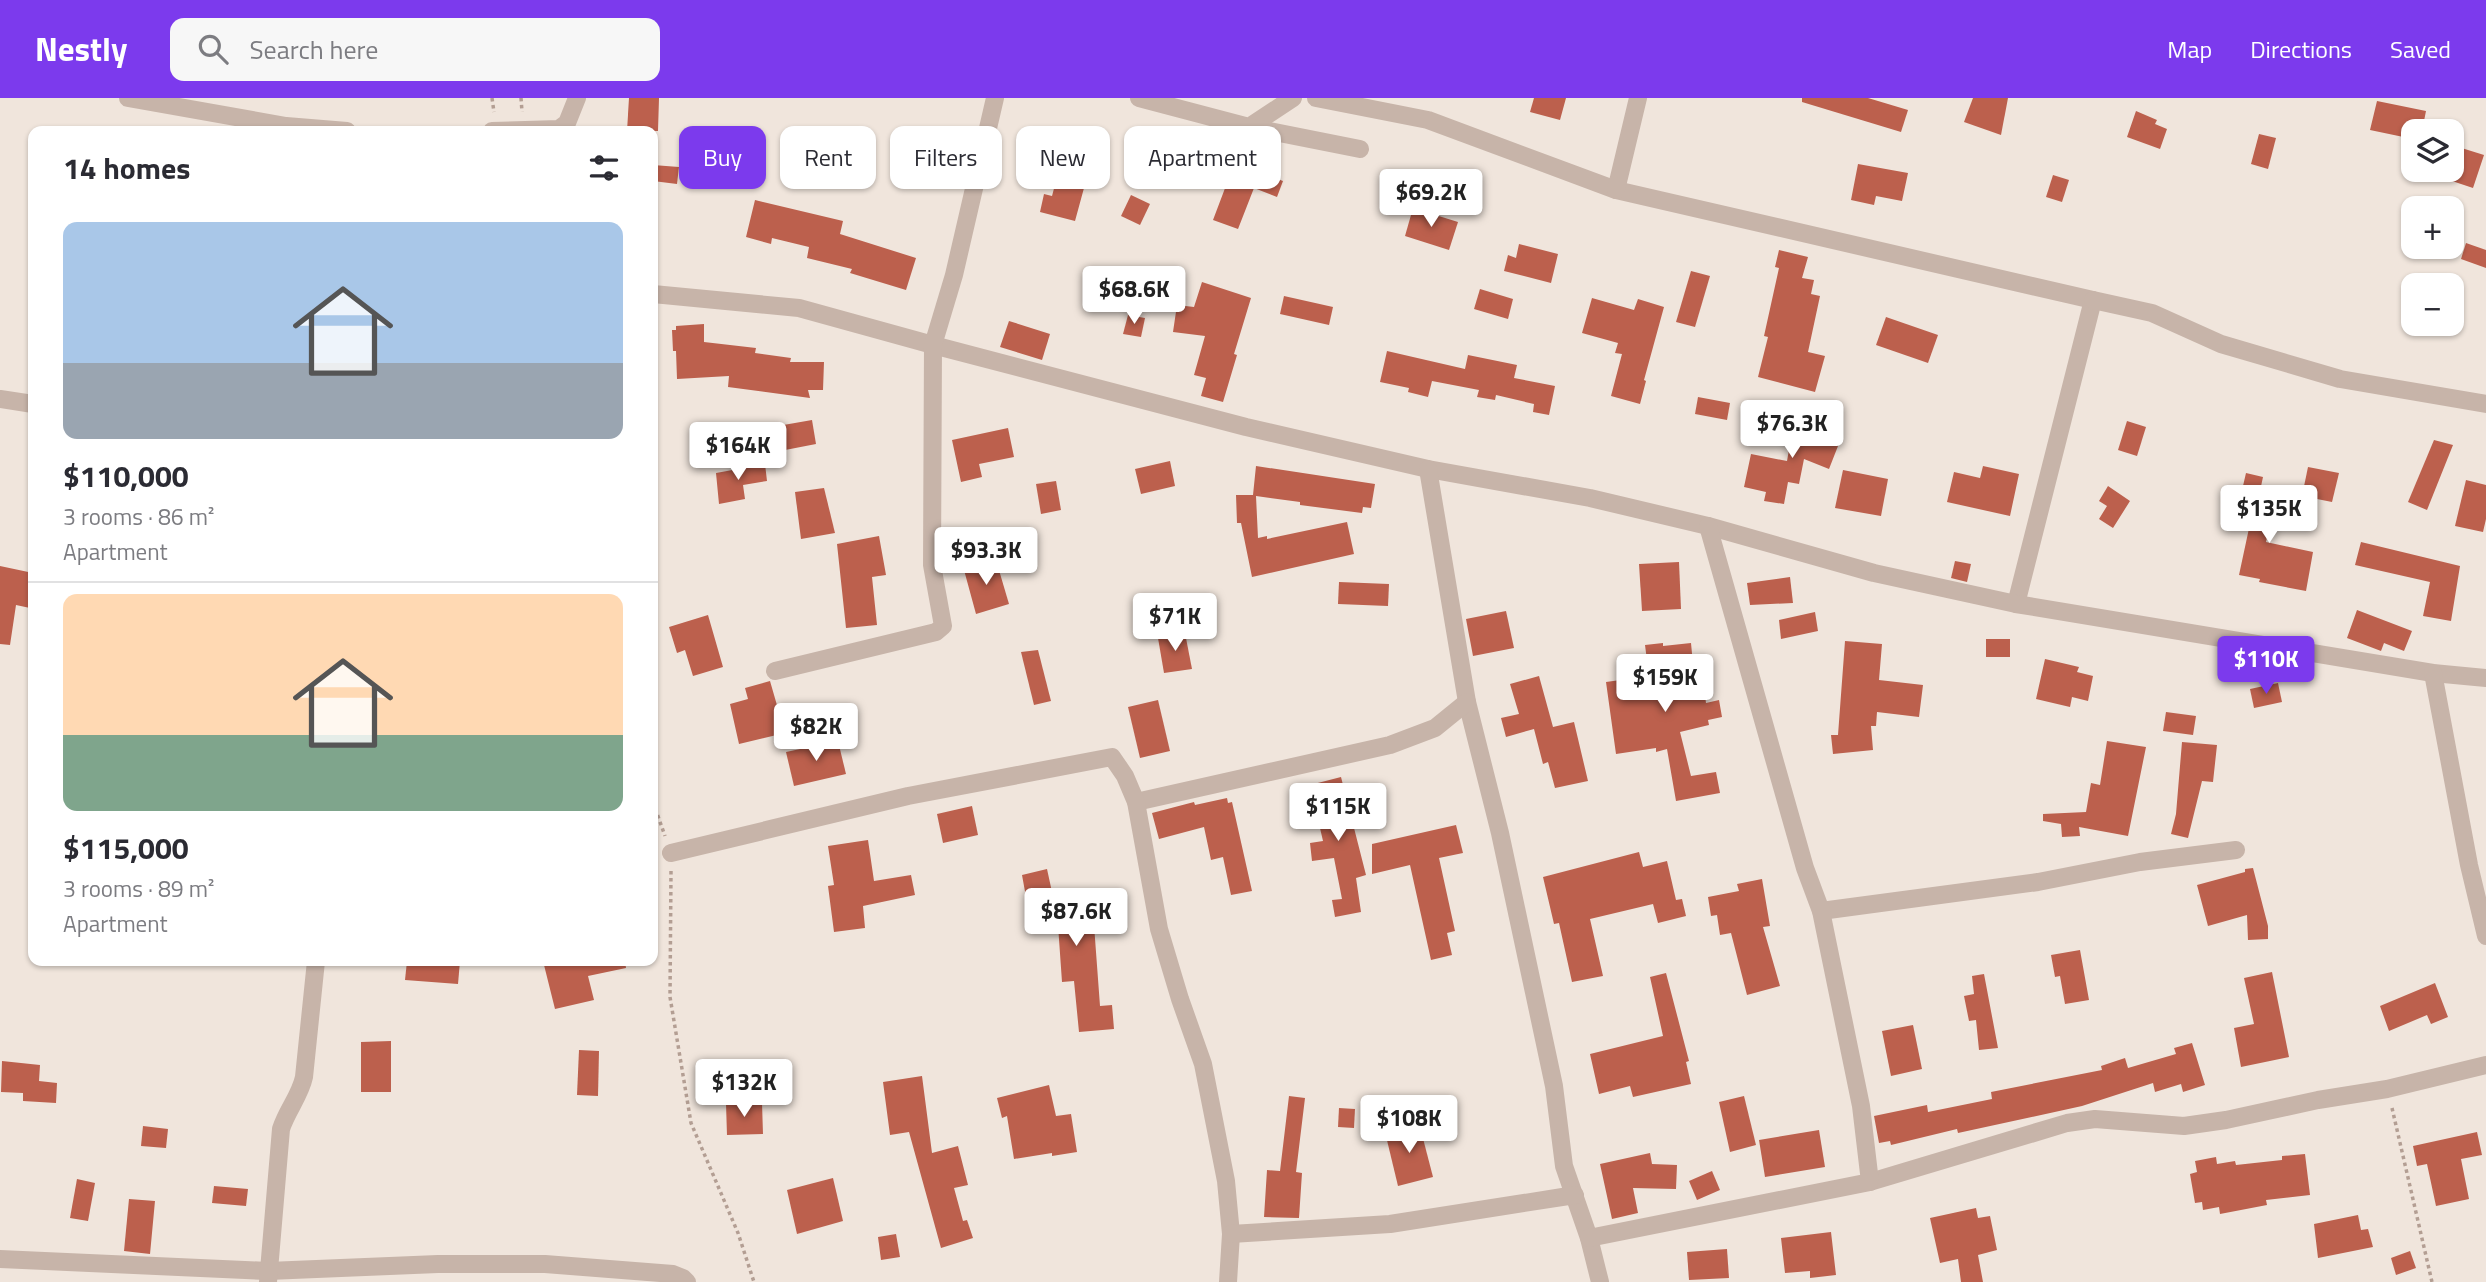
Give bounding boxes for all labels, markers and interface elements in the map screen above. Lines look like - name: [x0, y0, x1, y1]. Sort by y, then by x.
- search box: [170, 18, 660, 81]
- text: Nestly: [35, 24, 128, 74]
- icon: search: [194, 30, 232, 68]
- text: Search here: [250, 30, 378, 69]
- text: Map: [2167, 31, 2212, 67]
- text: Directions: [2250, 31, 2352, 67]
- text: Saved: [2390, 31, 2451, 67]
- map controls: [2401, 119, 2464, 336]
- button: layers: [2401, 119, 2464, 182]
- chip: Buy: [679, 126, 766, 189]
- chip: Rent: [780, 126, 876, 189]
- chip: Filters: [890, 126, 1002, 189]
- chip: New: [1016, 126, 1110, 189]
- chip: Apartment: [1124, 126, 1281, 189]
- text: 14 homes: [63, 145, 190, 191]
- icon: filters: [585, 149, 623, 187]
- pin: $69.2K: [1374, 170, 1488, 229]
- text: $69.2K: [1395, 174, 1467, 209]
- button: +: [2401, 196, 2464, 259]
- pin: $68.6K: [1077, 266, 1191, 326]
- icon: home: [280, 268, 406, 394]
- text: $68.6K: [1098, 271, 1170, 306]
- button: −: [2401, 273, 2464, 336]
- pin: $76.3K: [1735, 400, 1849, 460]
- text: $76.3K: [1756, 405, 1828, 440]
- pin: $164K: [689, 422, 787, 482]
- text: $164K: [705, 427, 771, 462]
- text: $110,000: [63, 453, 189, 499]
- pin: $135K: [2220, 486, 2318, 545]
- text: $135K: [2236, 490, 2302, 525]
- text: 3 rooms · 86 m²: [63, 499, 214, 534]
- pin: $93.3K: [929, 528, 1043, 587]
- text: $93.3K: [950, 532, 1022, 567]
- text: Apartment: [63, 534, 168, 569]
- pin: $71K: [1134, 594, 1216, 653]
- text: $71K: [1149, 598, 1201, 633]
- pin: $110K: [2217, 636, 2315, 696]
- icon: home: [280, 640, 406, 766]
- text: $110K: [2233, 641, 2299, 676]
- pin: $159K: [1616, 654, 1714, 714]
- text: $159K: [1632, 659, 1698, 694]
- pin: $82K: [775, 704, 857, 763]
- text: $82K: [790, 708, 842, 743]
- pin: $115K: [1289, 784, 1387, 843]
- text: $115K: [1305, 788, 1371, 823]
- text: $115,000: [63, 825, 189, 871]
- text: 3 rooms · 89 m²: [63, 871, 214, 906]
- pin: $87.6K: [1019, 888, 1133, 948]
- text: $87.6K: [1040, 893, 1112, 928]
- text: Apartment: [63, 906, 168, 941]
- pin: $132K: [695, 1060, 793, 1119]
- text: $132K: [711, 1064, 777, 1099]
- pin: $108K: [1360, 1096, 1458, 1155]
- text: $108K: [1376, 1100, 1442, 1135]

